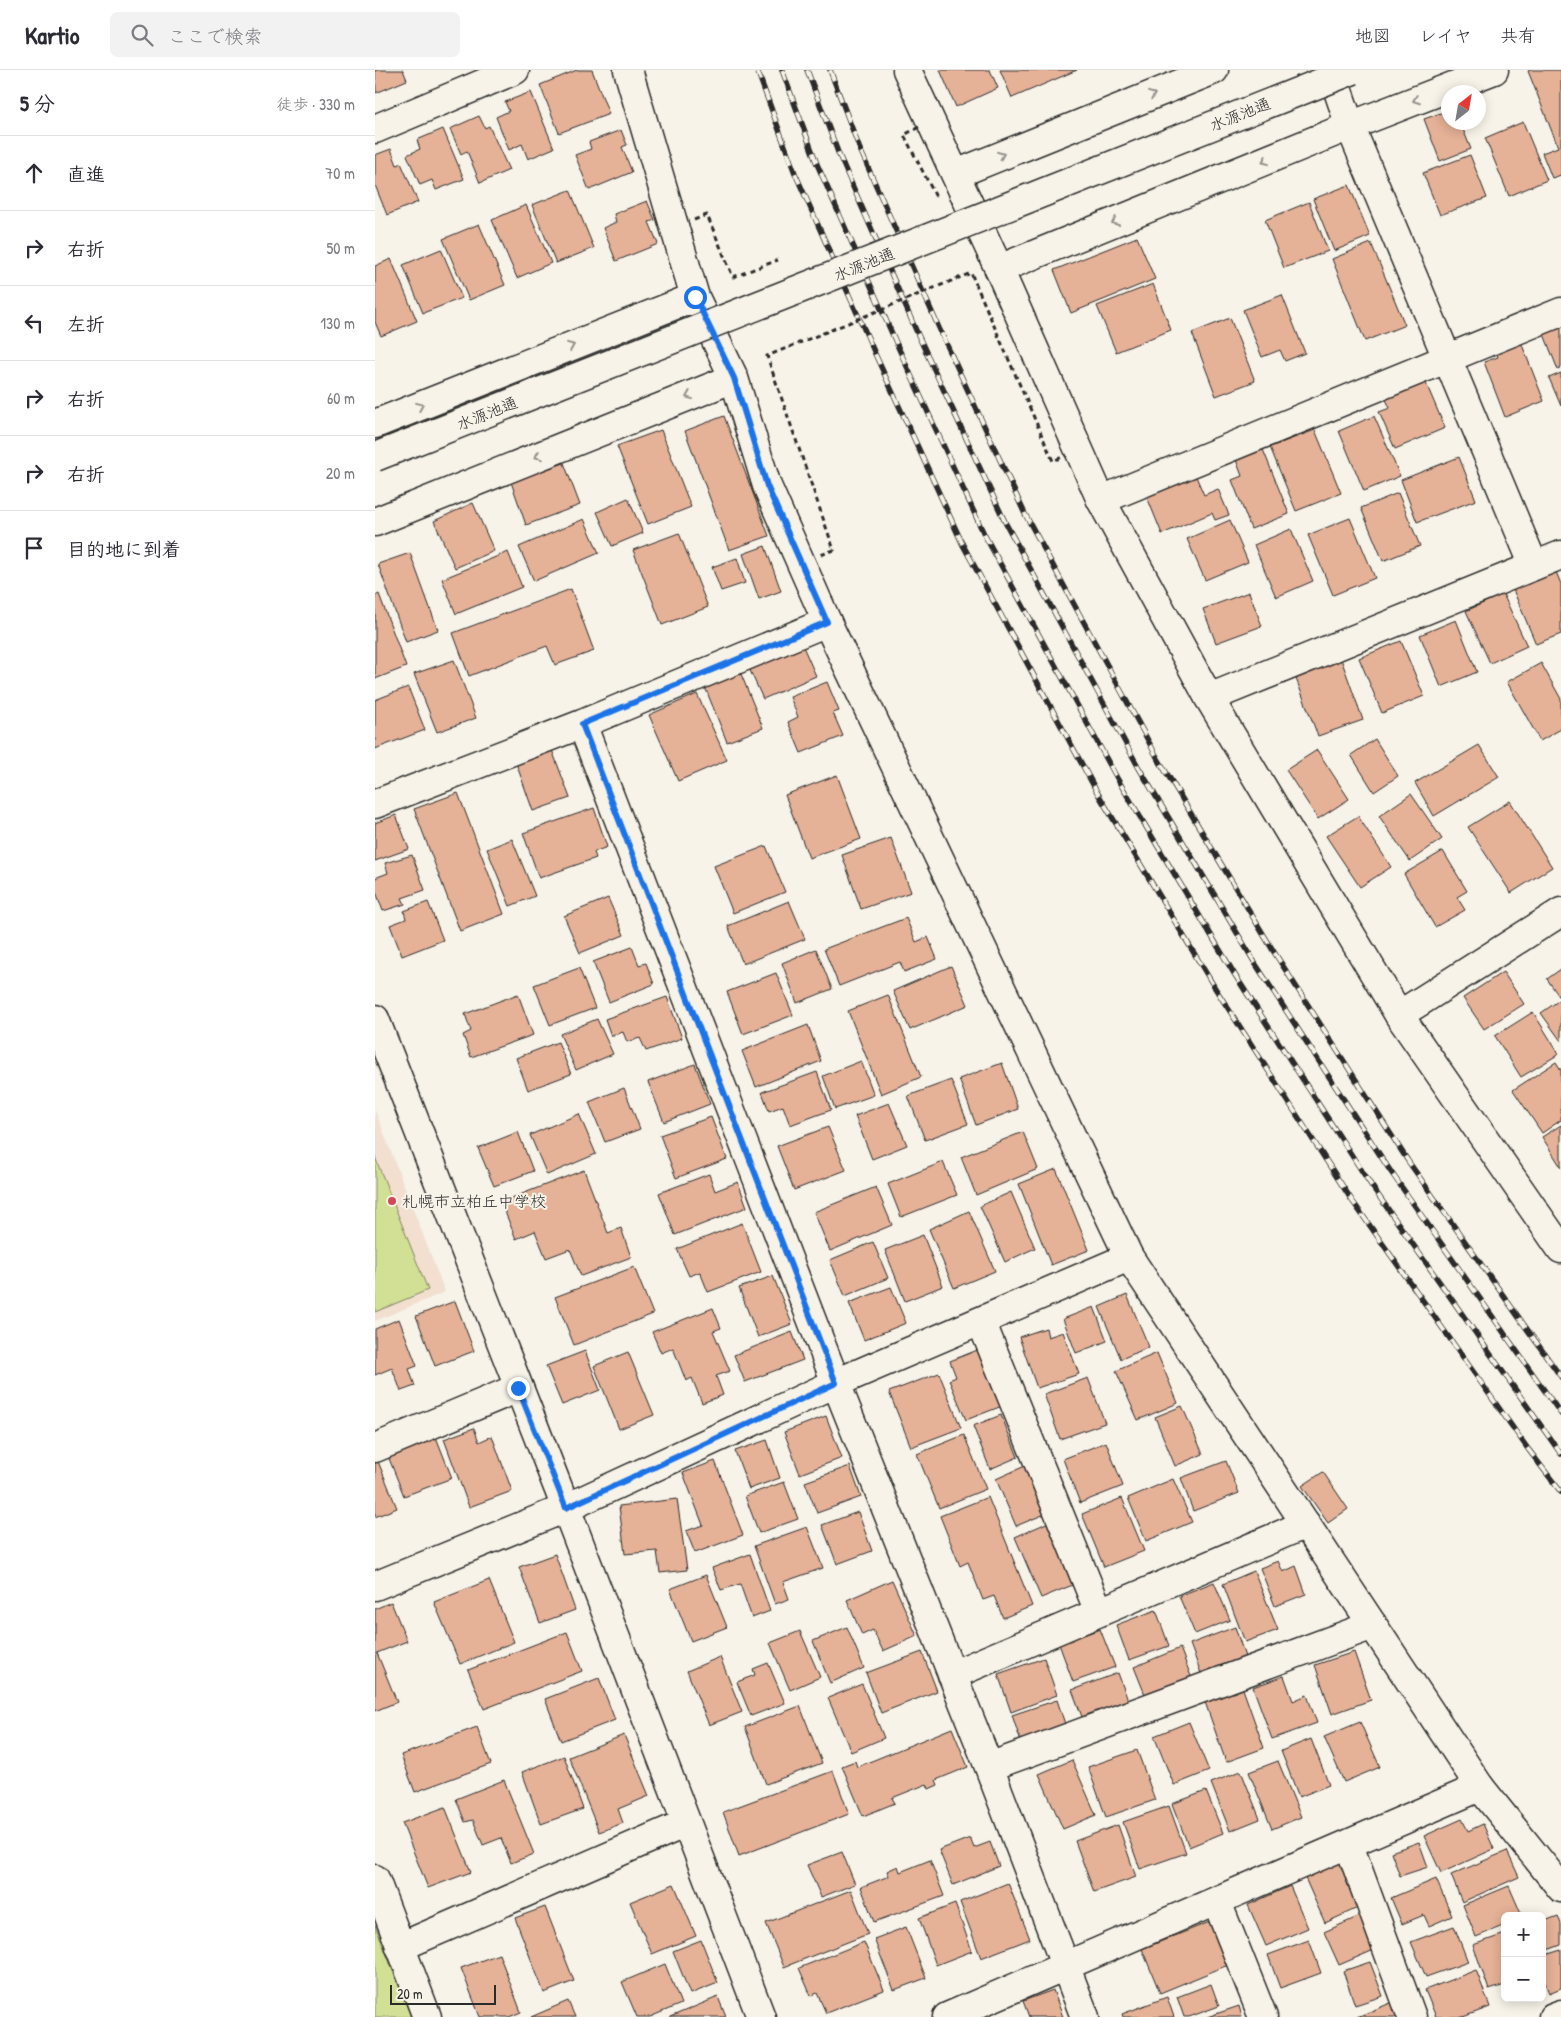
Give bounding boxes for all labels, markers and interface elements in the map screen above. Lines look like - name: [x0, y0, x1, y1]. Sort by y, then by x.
- search box: [110, 12, 460, 57]
- text: Kartio: [25, 19, 80, 51]
- icon: search: [128, 21, 156, 49]
- text: ここで検索: [168, 23, 263, 49]
- text: 地図: [1355, 23, 1391, 48]
- text: レイヤ: [1419, 23, 1472, 48]
- text: 共有: [1500, 23, 1536, 48]
- north arrow: [1441, 85, 1486, 130]
- text: 5 分: [20, 89, 55, 118]
- one-way arrow: [1147, 91, 1155, 101]
- street label: 水源池通: [1206, 92, 1274, 136]
- text: 徒歩 · 330 m: [276, 93, 355, 115]
- one-way arrow: [1412, 94, 1421, 105]
- one-way arrow: [996, 151, 1005, 162]
- one-way arrow: [1261, 154, 1270, 165]
- icon: ahead: [20, 159, 48, 187]
- text: 直進: [67, 161, 105, 187]
- text: 70 m: [325, 162, 355, 184]
- one-way arrow: [1111, 216, 1119, 226]
- icon: right: [20, 234, 48, 262]
- text: 右折: [67, 236, 105, 262]
- text: 50 m: [327, 237, 355, 259]
- street label: 水源池通: [830, 242, 898, 286]
- route start: [684, 286, 707, 309]
- icon: left: [20, 309, 48, 337]
- text: 左折: [67, 311, 105, 337]
- text: 130 m: [320, 312, 355, 334]
- one-way arrow: [567, 342, 575, 352]
- icon: right: [20, 384, 48, 412]
- text: 右折: [67, 386, 105, 412]
- text: 60 m: [327, 387, 355, 409]
- one-way arrow: [685, 390, 694, 400]
- street label: 水源池通: [453, 391, 521, 435]
- one-way arrow: [415, 401, 424, 412]
- one-way arrow: [534, 450, 543, 461]
- icon: right: [20, 459, 48, 487]
- text: 右折: [67, 461, 105, 487]
- text: 20 m: [326, 462, 355, 484]
- icon: arrive: [20, 534, 48, 562]
- text: 目的地に到着: [67, 536, 181, 562]
- place label: 札幌市立柏丘中学校: [402, 1190, 546, 1212]
- marker: 札幌市立柏丘中学校: [386, 1195, 398, 1207]
- route end: [507, 1377, 530, 1400]
- map controls: [1501, 1912, 1546, 2002]
- button: +: [1501, 1912, 1546, 1957]
- button: −: [1501, 1957, 1546, 2002]
- scale bar: [390, 1982, 496, 2005]
- text: 20 m: [397, 1984, 423, 2003]

